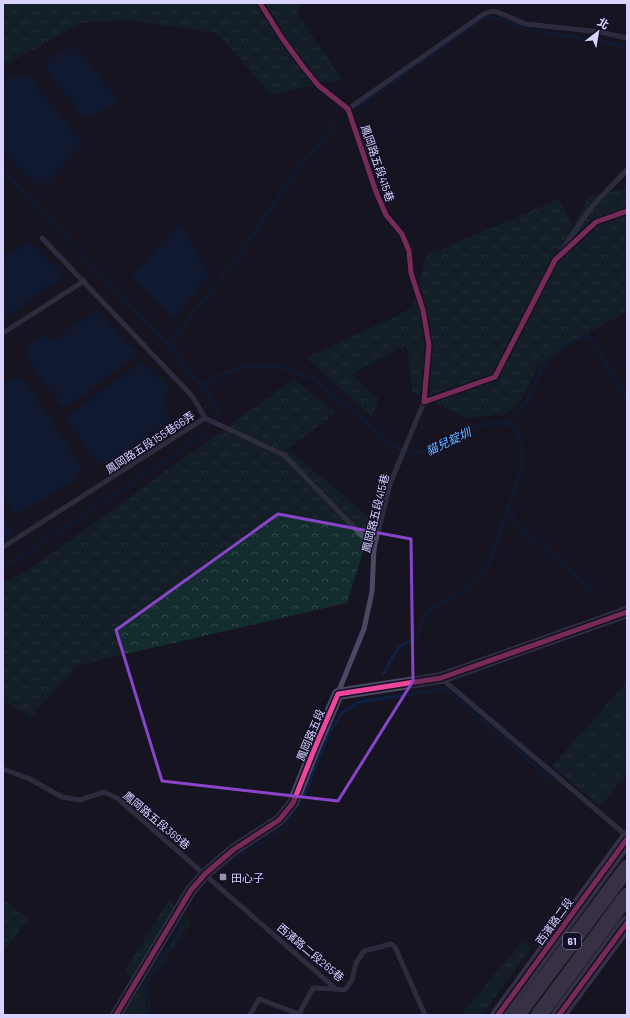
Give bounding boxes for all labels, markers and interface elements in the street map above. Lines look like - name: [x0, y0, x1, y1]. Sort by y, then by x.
- north arrow: [578, 12, 618, 52]
- text: 北: [595, 15, 611, 31]
- street label: 鳳岡路五段415巷: [359, 123, 397, 203]
- street label: 鳳岡路五段155巷66弄: [103, 408, 197, 476]
- water label: 貓兒錠圳: [423, 424, 475, 457]
- street label: 鳳岡路五段415巷: [359, 472, 391, 554]
- street label: 鳳岡路五段: [293, 707, 327, 763]
- street label: 鳳岡路五段369巷: [121, 788, 193, 852]
- place label: 田心子: [231, 871, 264, 884]
- marker: 田心子: [218, 872, 228, 882]
- street label: 西濱路二段: [533, 895, 575, 947]
- street label: 西濱路二段265巷: [275, 920, 347, 984]
- road number: 61: [563, 933, 581, 949]

